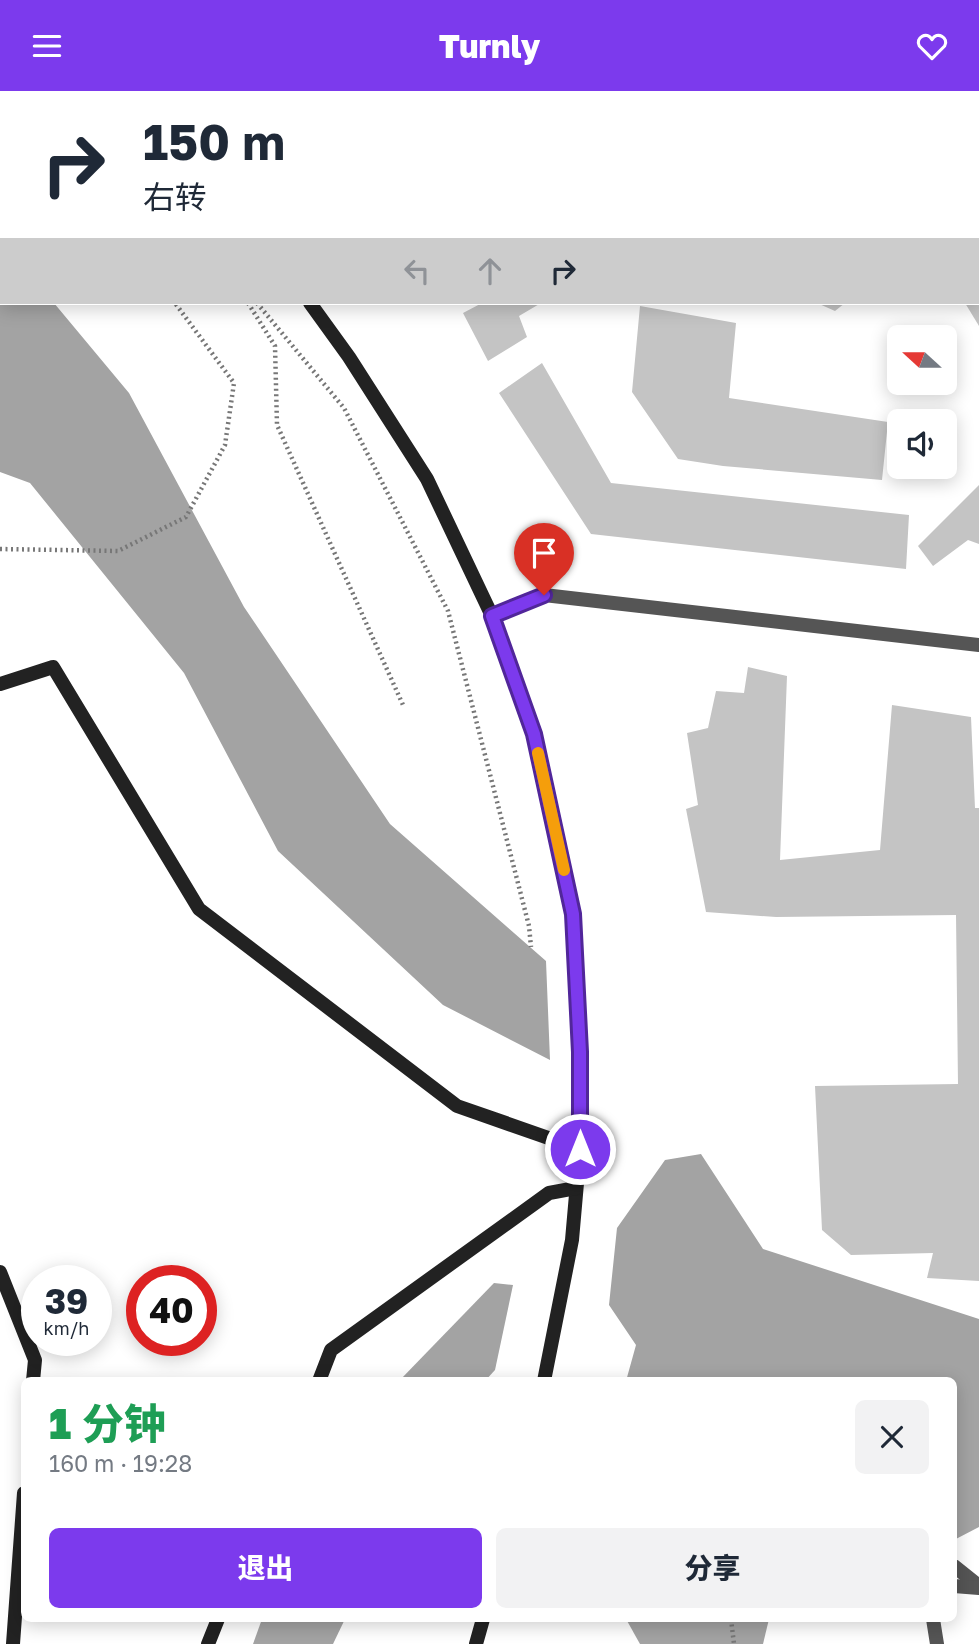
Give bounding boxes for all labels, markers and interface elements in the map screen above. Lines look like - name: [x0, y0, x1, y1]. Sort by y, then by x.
- icon: menu: [28, 27, 66, 65]
- text: Turnly: [439, 27, 540, 65]
- icon: heart: [913, 27, 951, 65]
- text: 150 m: [143, 112, 285, 171]
- icon: right: [28, 119, 119, 210]
- text: 右转: [143, 178, 207, 216]
- icon: left: [398, 252, 436, 290]
- icon: ahead: [471, 252, 509, 290]
- icon: right: [544, 252, 582, 290]
- north arrow: [887, 325, 957, 395]
- map controls: [887, 325, 957, 479]
- button: sound: [887, 409, 957, 479]
- pin: [514, 523, 574, 595]
- icon: arrive: [525, 534, 563, 572]
- position arrow: [543, 1112, 617, 1186]
- speed limit sign: 40: [126, 1265, 217, 1356]
- text: 39: [45, 1280, 88, 1322]
- text: km/h: [44, 1317, 89, 1339]
- text: 1 分钟: [49, 1398, 166, 1448]
- button: close: [855, 1400, 929, 1474]
- text: 160 m · 19:28: [49, 1449, 192, 1477]
- button: 退出: [49, 1528, 482, 1608]
- button: 分享: [496, 1528, 929, 1608]

